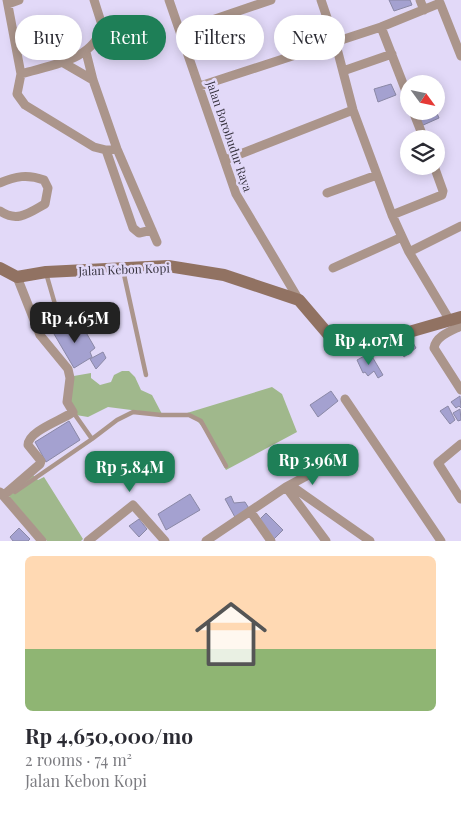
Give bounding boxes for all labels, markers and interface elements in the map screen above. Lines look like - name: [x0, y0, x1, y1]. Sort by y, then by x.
- chip: Buy: [15, 15, 82, 60]
- chip: Rent: [92, 15, 166, 60]
- chip: Filters: [176, 15, 264, 60]
- chip: New: [274, 15, 345, 60]
- north arrow: [400, 75, 445, 120]
- map controls: [400, 75, 445, 175]
- street label: Jalan Borobudur Raya: [203, 77, 257, 194]
- button: layers: [400, 130, 445, 175]
- street label: Jalan Kebon Kopi: [77, 259, 170, 279]
- pin: Rp 4.65M: [23, 302, 127, 344]
- text: Rp 4.65M: [41, 307, 109, 328]
- pin: Rp 4.07M: [317, 324, 421, 366]
- text: Rp 4.07M: [334, 329, 404, 350]
- pin: Rp 3.96M: [261, 444, 365, 486]
- text: Rp 3.96M: [279, 449, 347, 470]
- pin: Rp 5.84M: [78, 450, 182, 493]
- text: Rp 5.84M: [96, 456, 164, 477]
- icon: home: [186, 589, 276, 679]
- text: Rp 4,650,000/mo: [25, 721, 193, 749]
- text: 2 rooms · 74 m²: [25, 749, 132, 770]
- text: Jalan Kebon Kopi: [25, 770, 147, 791]

